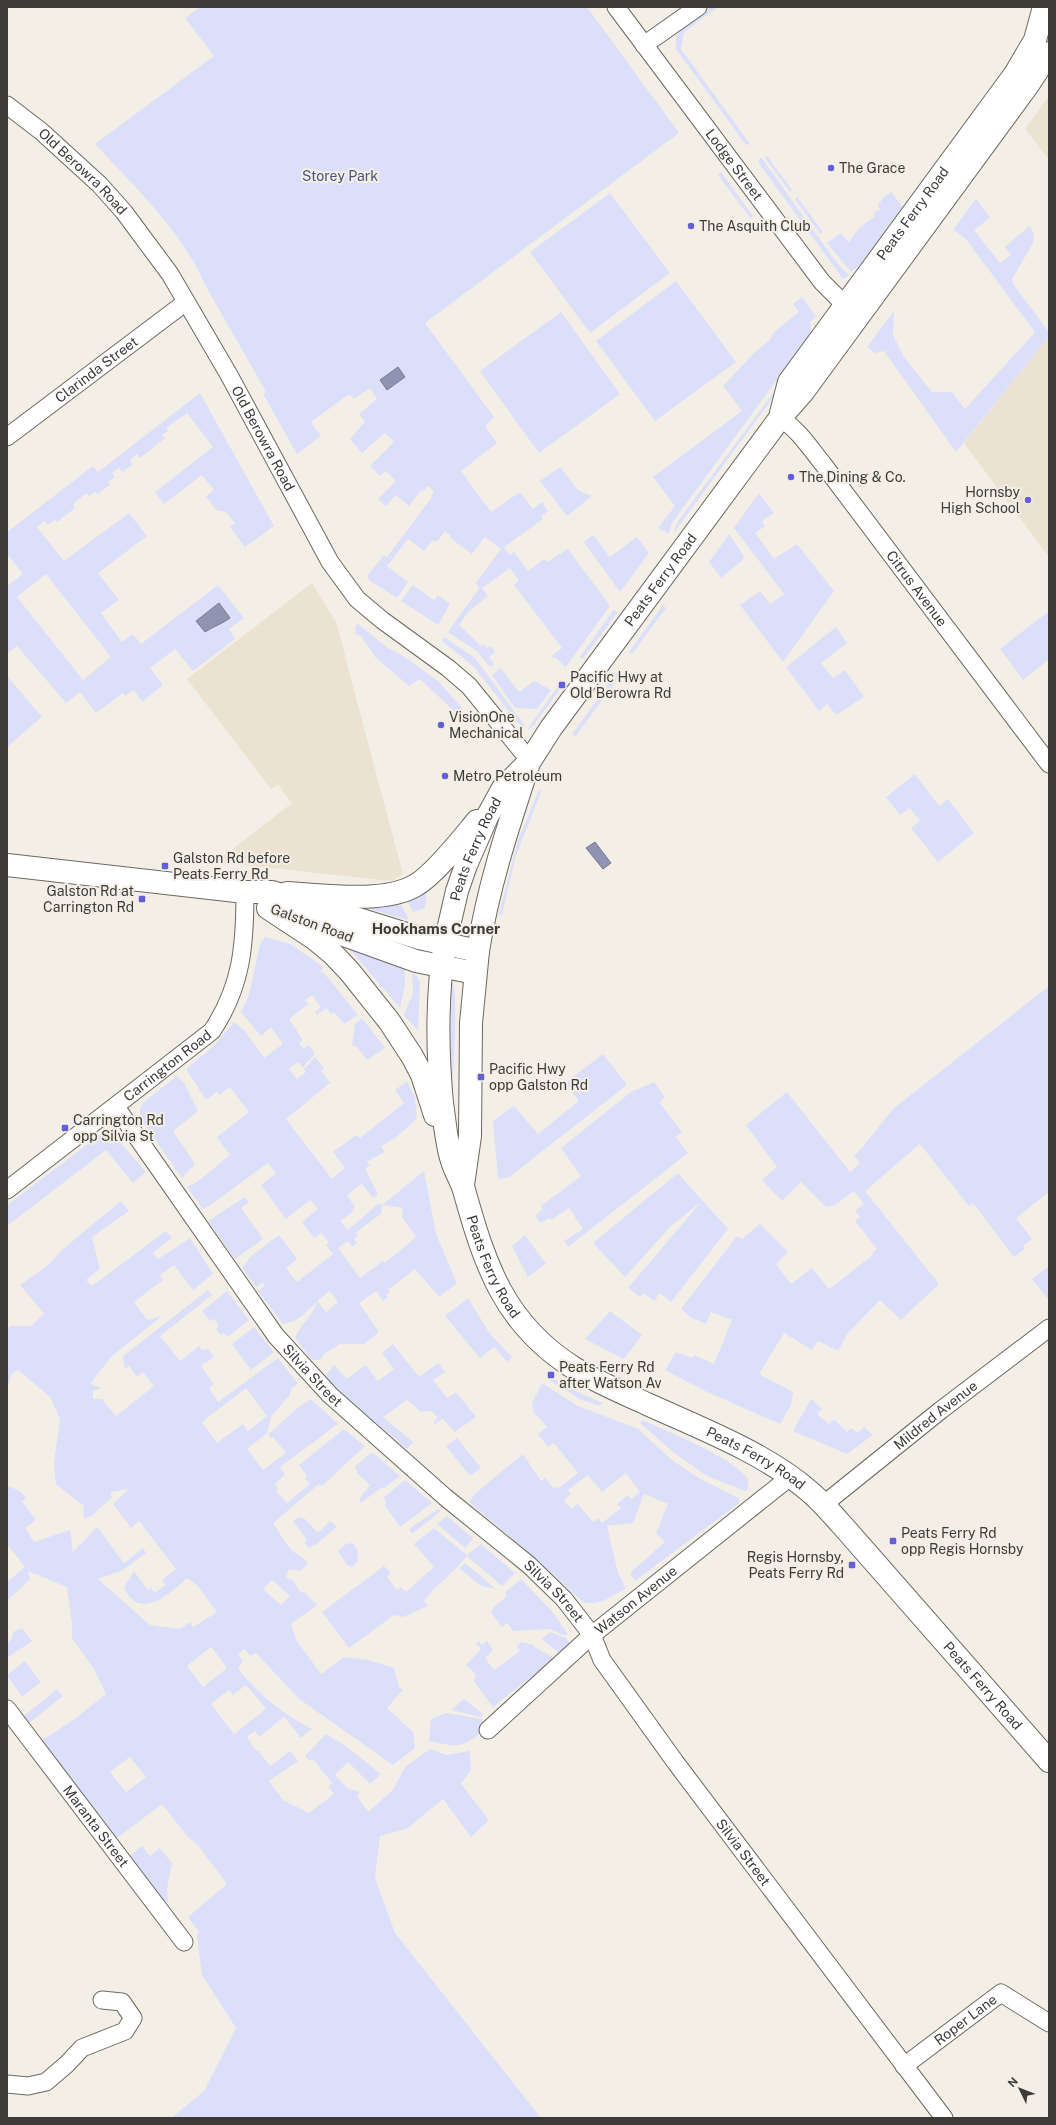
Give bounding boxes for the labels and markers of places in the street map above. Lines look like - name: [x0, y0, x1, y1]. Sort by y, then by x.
- place label: The Grace: [839, 160, 905, 176]
- marker: The Grace: [826, 163, 836, 173]
- place label: The Asquith Club: [699, 218, 811, 234]
- marker: The Asquith Club: [686, 221, 696, 231]
- place label: The Dining & Co.: [799, 469, 906, 485]
- marker: The Dining & Co.: [786, 472, 796, 482]
- place label: Hornsby High School: [941, 484, 1021, 516]
- marker: Hornsby High School: [1023, 495, 1033, 505]
- place label: Pacific Hwy at Old Berowra Rd: [570, 669, 671, 701]
- marker: Pacific Hwy at Old Berowra Rd: [557, 680, 567, 690]
- place label: VisionOne Mechanical: [449, 709, 524, 741]
- marker: VisionOne Mechanical: [436, 720, 446, 730]
- place label: Metro Petroleum: [453, 768, 562, 784]
- marker: Metro Petroleum: [440, 771, 450, 781]
- place label: Galston Rd before Peats Ferry Rd: [173, 850, 290, 882]
- marker: Galston Rd before Peats Ferry Rd: [160, 861, 170, 871]
- place label: Galston Rd at Carrington Rd: [43, 883, 134, 915]
- marker: Galston Rd at Carrington Rd: [137, 894, 147, 904]
- place label: Pacific Hwy opp Galston Rd: [489, 1061, 588, 1093]
- marker: Pacific Hwy opp Galston Rd: [476, 1072, 486, 1082]
- place label: Carrington Rd opp Silvia St: [73, 1112, 164, 1144]
- marker: Carrington Rd opp Silvia St: [60, 1123, 70, 1133]
- place label: Peats Ferry Rd after Watson Av: [559, 1359, 662, 1391]
- marker: Peats Ferry Rd after Watson Av: [546, 1370, 556, 1380]
- place label: Peats Ferry Rd opp Regis Hornsby: [901, 1525, 1024, 1557]
- marker: Peats Ferry Rd opp Regis Hornsby: [888, 1536, 898, 1546]
- place label: Regis Hornsby, Peats Ferry Rd: [747, 1549, 844, 1581]
- marker: Regis Hornsby, Peats Ferry Rd: [847, 1560, 857, 1570]

